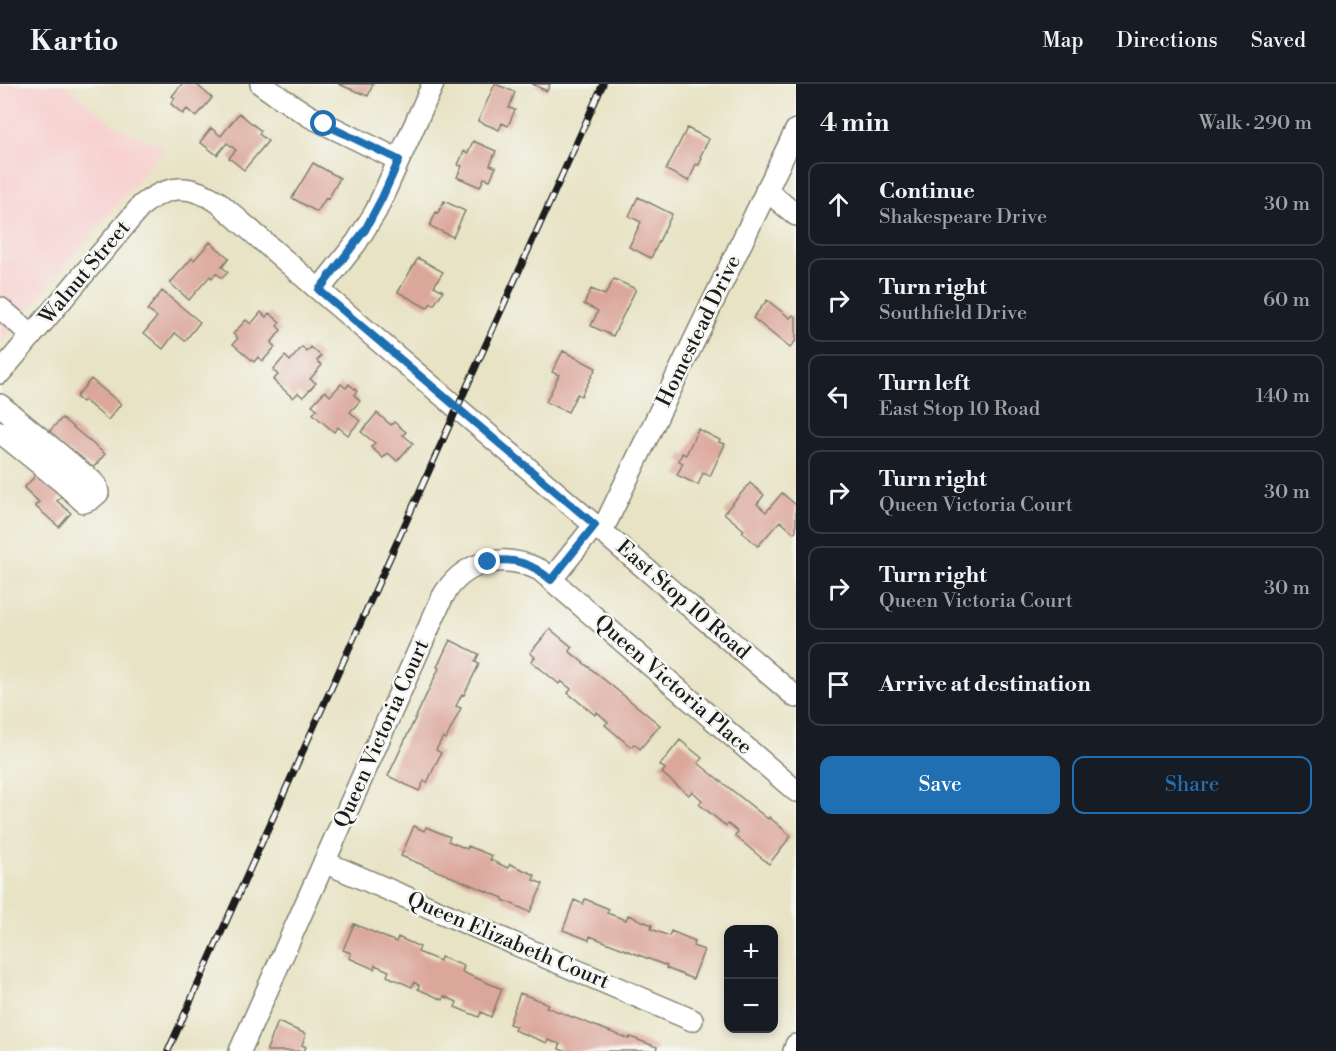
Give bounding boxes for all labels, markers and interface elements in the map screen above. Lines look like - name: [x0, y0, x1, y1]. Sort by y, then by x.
- text: Kartio: [30, 24, 119, 59]
- text: Map: [1042, 28, 1084, 54]
- text: Directions: [1117, 28, 1218, 54]
- text: Saved: [1251, 28, 1306, 54]
- text: 4 min: [820, 107, 890, 139]
- route start: [310, 110, 336, 136]
- text: Walk · 290 m: [1199, 111, 1312, 136]
- text: Continue: [879, 178, 975, 205]
- icon: ahead: [822, 188, 855, 221]
- text: 30 m: [1264, 192, 1310, 217]
- text: Shakespeare Drive: [879, 205, 1047, 230]
- street label: Walnut Street: [33, 215, 136, 331]
- street label: Homestead Drive: [651, 251, 747, 411]
- text: Turn right: [879, 274, 987, 301]
- icon: right: [822, 284, 855, 317]
- text: 60 m: [1263, 288, 1310, 313]
- text: Southfield Drive: [879, 301, 1027, 326]
- text: Turn left: [879, 370, 970, 397]
- icon: left: [822, 380, 855, 413]
- text: 140 m: [1255, 384, 1310, 409]
- text: East Stop 10 Road: [879, 397, 1040, 422]
- text: Turn right: [879, 466, 987, 493]
- icon: right: [822, 476, 855, 509]
- text: 30 m: [1264, 480, 1310, 505]
- text: Queen Victoria Court: [879, 493, 1073, 518]
- street label: East Stop 10 Road: [611, 535, 755, 665]
- route end: [474, 548, 500, 574]
- text: Turn right: [879, 562, 987, 589]
- icon: right: [822, 572, 855, 605]
- text: 30 m: [1264, 576, 1310, 601]
- text: Queen Victoria Court: [879, 589, 1073, 614]
- street label: Queen Victoria Place: [589, 609, 757, 761]
- street label: Queen Victoria Court: [329, 635, 435, 832]
- icon: arrive: [822, 668, 855, 701]
- text: Arrive at destination: [879, 671, 1091, 698]
- button: Save: [820, 756, 1060, 814]
- button: Share: [1072, 756, 1312, 814]
- street label: Queen Elizabeth Court: [403, 887, 614, 996]
- map controls: [724, 925, 778, 1033]
- button: +: [724, 925, 778, 979]
- button: −: [724, 979, 778, 1033]

